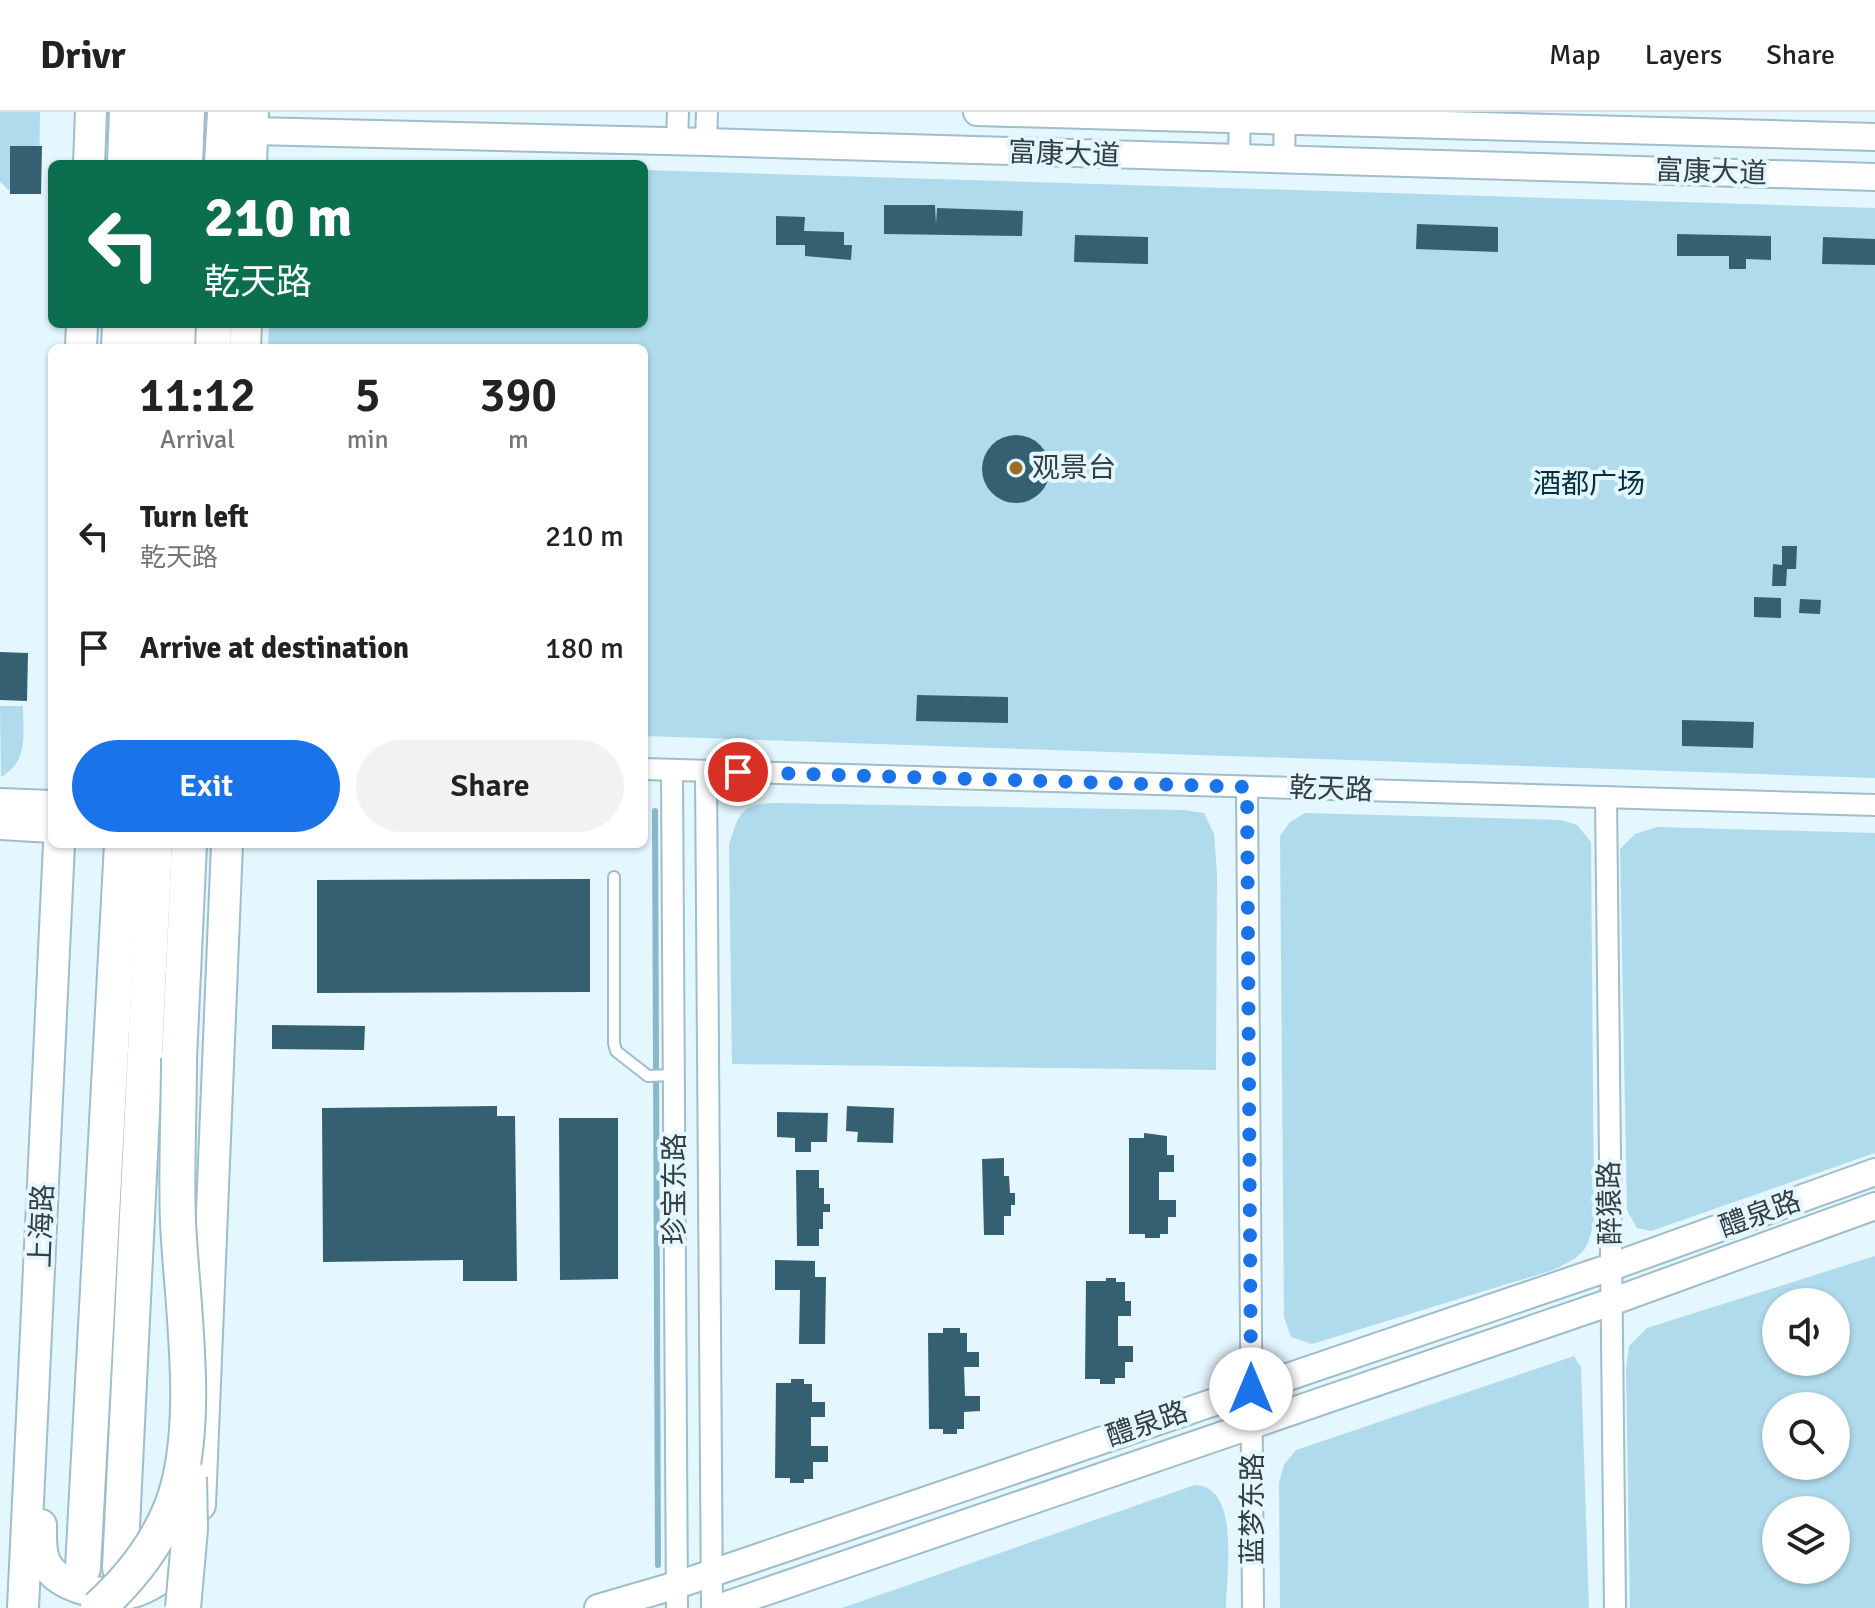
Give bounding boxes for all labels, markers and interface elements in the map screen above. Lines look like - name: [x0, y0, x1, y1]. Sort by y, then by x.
- text: Drivr: [40, 32, 126, 79]
- text: Map: [1549, 38, 1601, 72]
- text: Layers: [1645, 38, 1722, 72]
- text: Share: [1766, 38, 1835, 72]
- street label: 富康大道: [1007, 135, 1121, 173]
- street label: 富康大道: [1654, 153, 1768, 191]
- text: 210 m: [204, 183, 352, 252]
- icon: left: [72, 192, 176, 296]
- text: 乾天路: [204, 260, 312, 305]
- text: 11:12: [139, 366, 256, 425]
- text: 5: [355, 366, 381, 425]
- text: 390: [479, 366, 557, 425]
- text: Arrival: [160, 424, 235, 456]
- text: min: [347, 424, 389, 456]
- text: m: [508, 424, 529, 456]
- place label: 观景台: [1032, 451, 1116, 485]
- marker: 观景台: [1007, 459, 1025, 477]
- park label: 酒都广场: [1533, 467, 1645, 501]
- text: Turn left: [140, 499, 249, 536]
- icon: left: [72, 514, 116, 558]
- text: 210 m: [545, 518, 624, 555]
- text: 乾天路: [140, 542, 218, 574]
- icon: arrive: [72, 626, 116, 670]
- text: Arrive at destination: [140, 630, 409, 667]
- text: 180 m: [545, 630, 624, 667]
- pin: [704, 738, 772, 806]
- button: Exit: [72, 740, 340, 832]
- button: Share: [356, 740, 624, 832]
- icon: arrive: [716, 750, 760, 794]
- street label: 乾天路: [1288, 771, 1374, 807]
- street label: 珍宝东路: [658, 1133, 692, 1245]
- street label: 醉猿路: [1592, 1161, 1628, 1245]
- street label: 上海路: [24, 1183, 60, 1269]
- street label: 醴泉路: [1715, 1184, 1805, 1244]
- map controls: [1762, 1288, 1850, 1584]
- button: sound: [1762, 1288, 1850, 1376]
- position arrow: [1209, 1347, 1293, 1431]
- button: search: [1762, 1392, 1850, 1480]
- street label: 醴泉路: [1102, 1394, 1192, 1454]
- street label: 蓝梦东路: [1236, 1453, 1270, 1565]
- button: layers: [1762, 1496, 1850, 1584]

